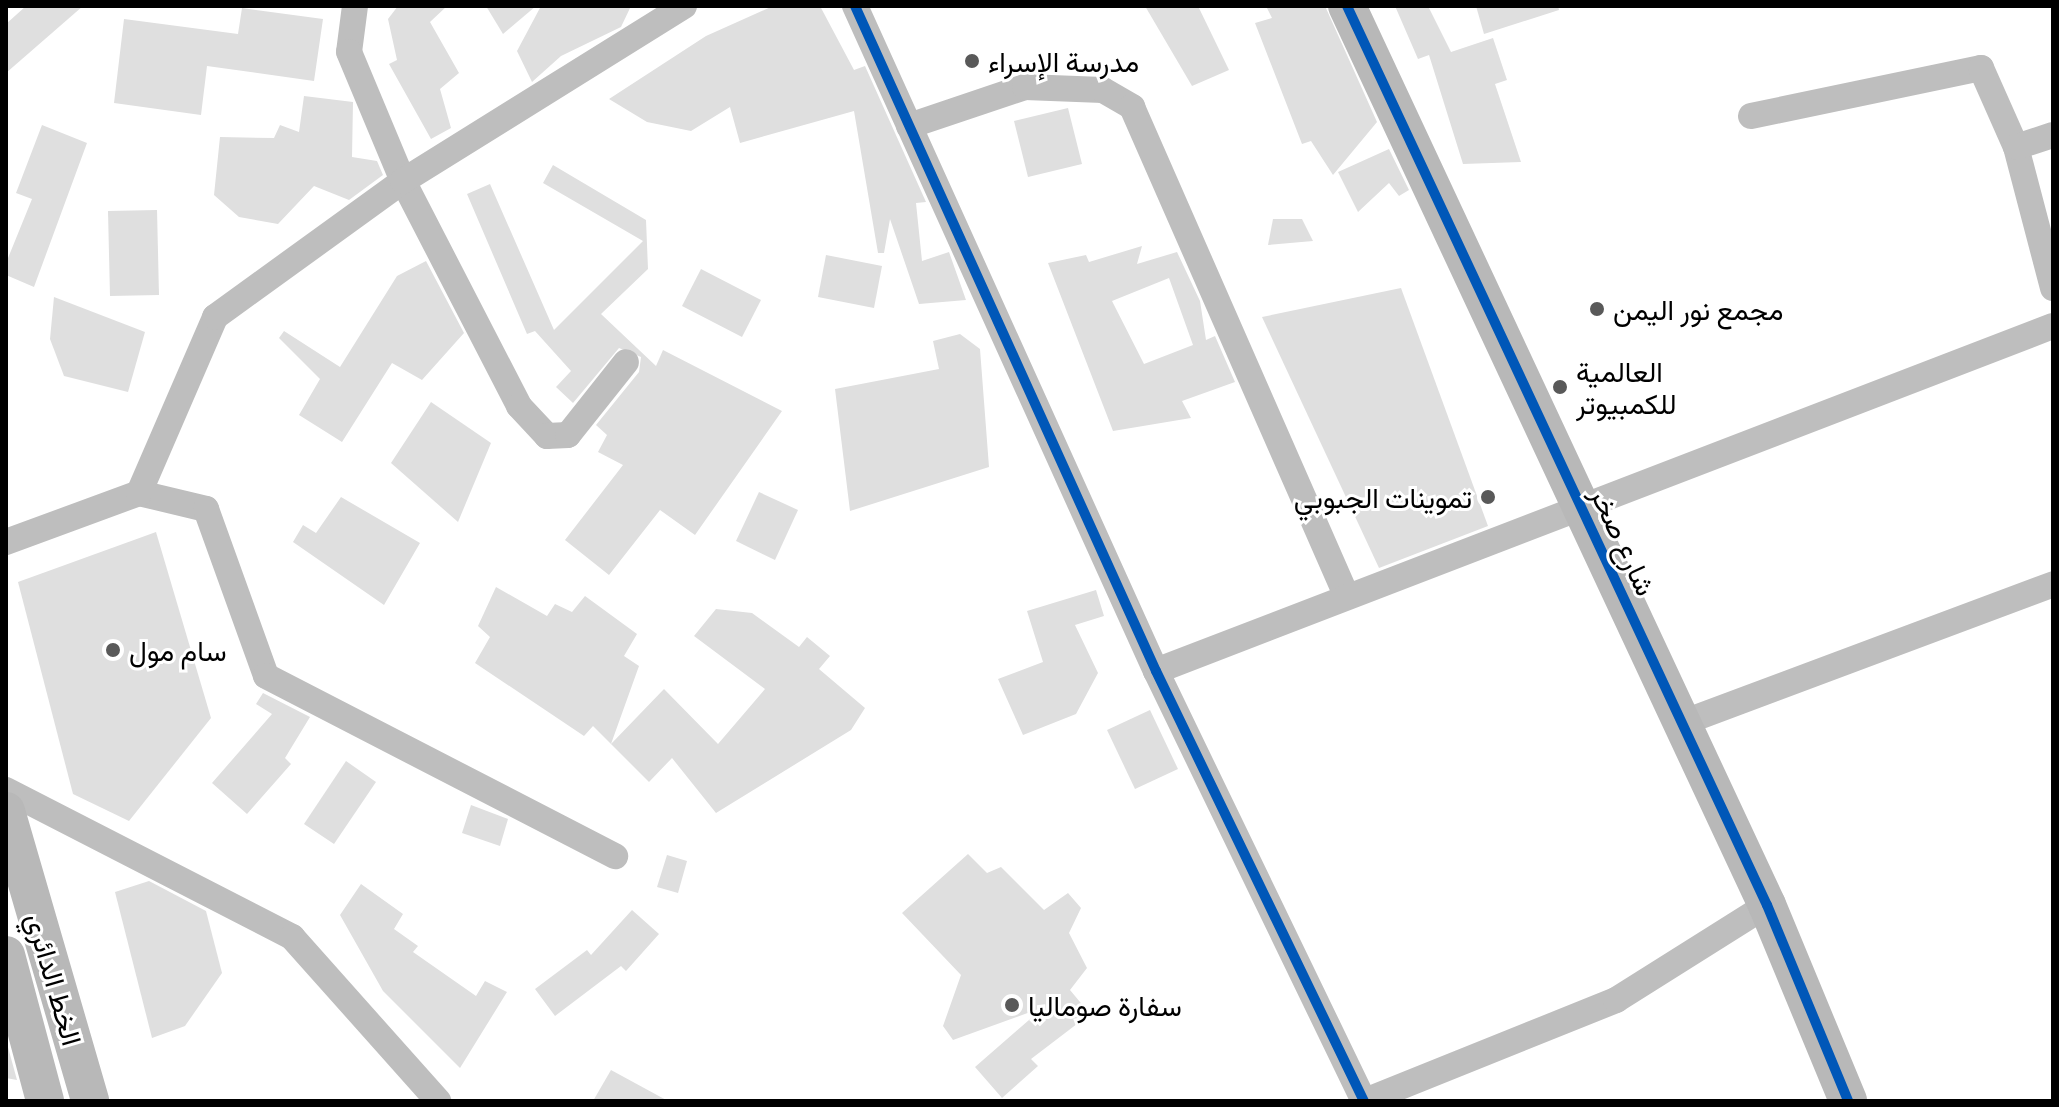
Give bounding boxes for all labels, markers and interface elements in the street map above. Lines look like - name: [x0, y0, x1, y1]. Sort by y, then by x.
- place label: مدرسة الإسراء: [988, 44, 1139, 78]
- marker: مدرسة الإسراء: [963, 52, 981, 70]
- place label: مجمع نور اليمن: [1613, 292, 1783, 326]
- marker: مجمع نور اليمن: [1588, 300, 1606, 318]
- place label: العالمية للكمبيوتر: [1576, 354, 1677, 420]
- marker: العالمية للكمبيوتر: [1551, 378, 1569, 396]
- place label: تموينات الجبوبي: [1294, 480, 1472, 514]
- street label: شارع صخر: [1584, 481, 1664, 601]
- marker: تموينات الجبوبي: [1479, 488, 1497, 506]
- place label: سام مول: [129, 633, 227, 667]
- marker: سام مول: [104, 641, 122, 659]
- street label: الخط الدائري: [20, 909, 90, 1049]
- place label: سفارة صوماليا: [1028, 988, 1182, 1022]
- marker: سفارة صوماليا: [1003, 996, 1021, 1014]

